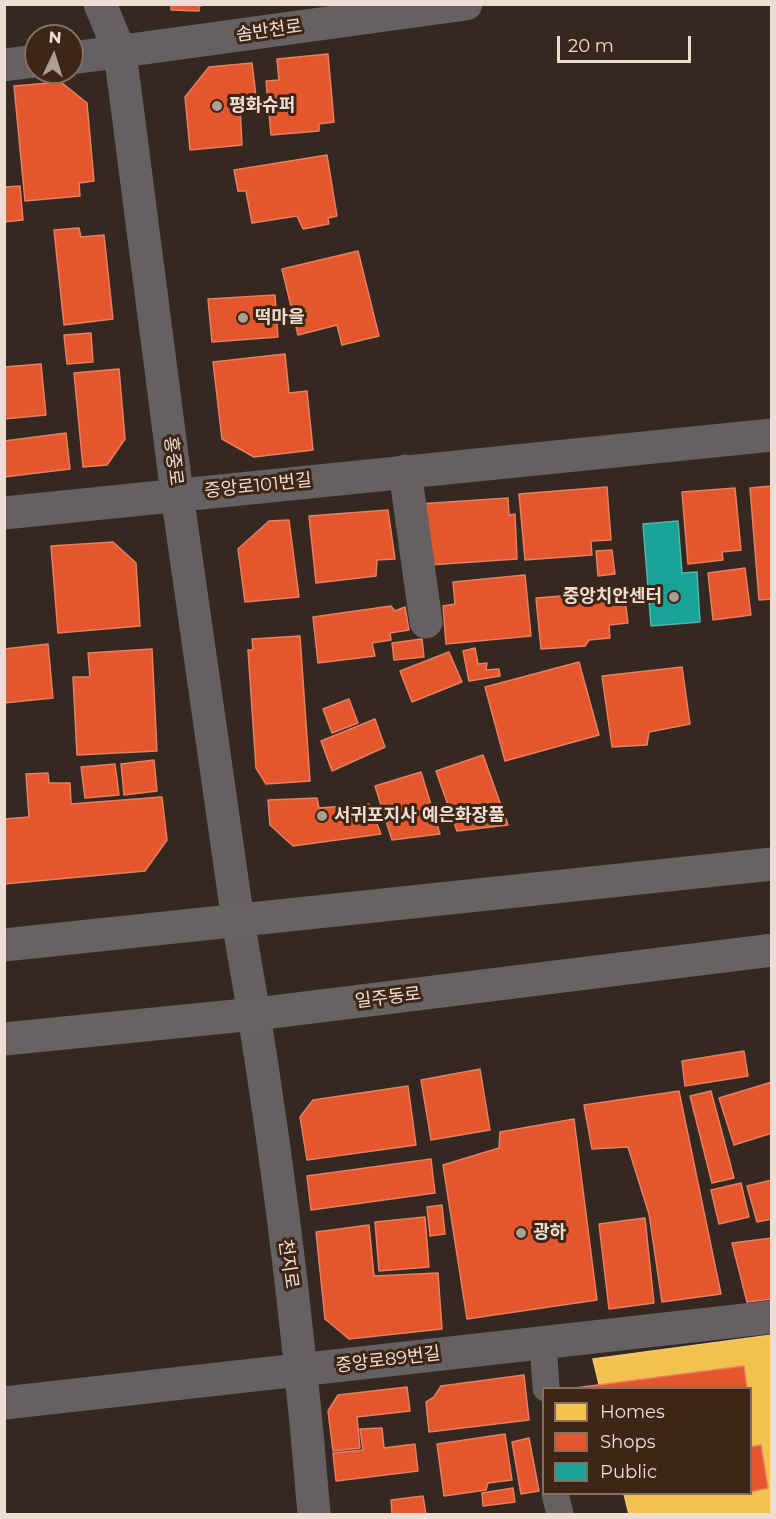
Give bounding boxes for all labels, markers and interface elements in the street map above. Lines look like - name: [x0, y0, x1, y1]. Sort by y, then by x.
- street label: 솜반천로: [235, 16, 303, 46]
- north arrow: [24, 24, 84, 84]
- scale bar: [560, 24, 694, 62]
- text: N: [48, 28, 62, 47]
- text: 20 m: [568, 35, 614, 57]
- place label: 평화슈퍼: [229, 95, 295, 117]
- marker: 평화슈퍼: [210, 99, 224, 113]
- place label: 떡마을: [255, 307, 305, 329]
- marker: 떡마을: [236, 311, 250, 325]
- street label: 홍중로: [159, 435, 187, 487]
- street label: 중앙로101번길: [203, 470, 313, 502]
- place label: 중앙치안센터: [563, 586, 662, 608]
- marker: 중앙치안센터: [667, 590, 681, 604]
- place label: 서귀포지사 예은화장품: [334, 805, 505, 827]
- marker: 서귀포지사 예은화장품: [315, 809, 329, 823]
- street label: 일주동로: [354, 983, 422, 1013]
- place label: 광하: [533, 1222, 566, 1244]
- marker: 광하: [514, 1226, 528, 1240]
- street label: 천지로: [274, 1238, 302, 1290]
- street label: 중앙로89번길: [334, 1343, 442, 1377]
- legend: [542, 1387, 752, 1495]
- text: Homes: [600, 1401, 665, 1423]
- text: Shops: [600, 1431, 656, 1453]
- text: Public: [600, 1461, 657, 1483]

